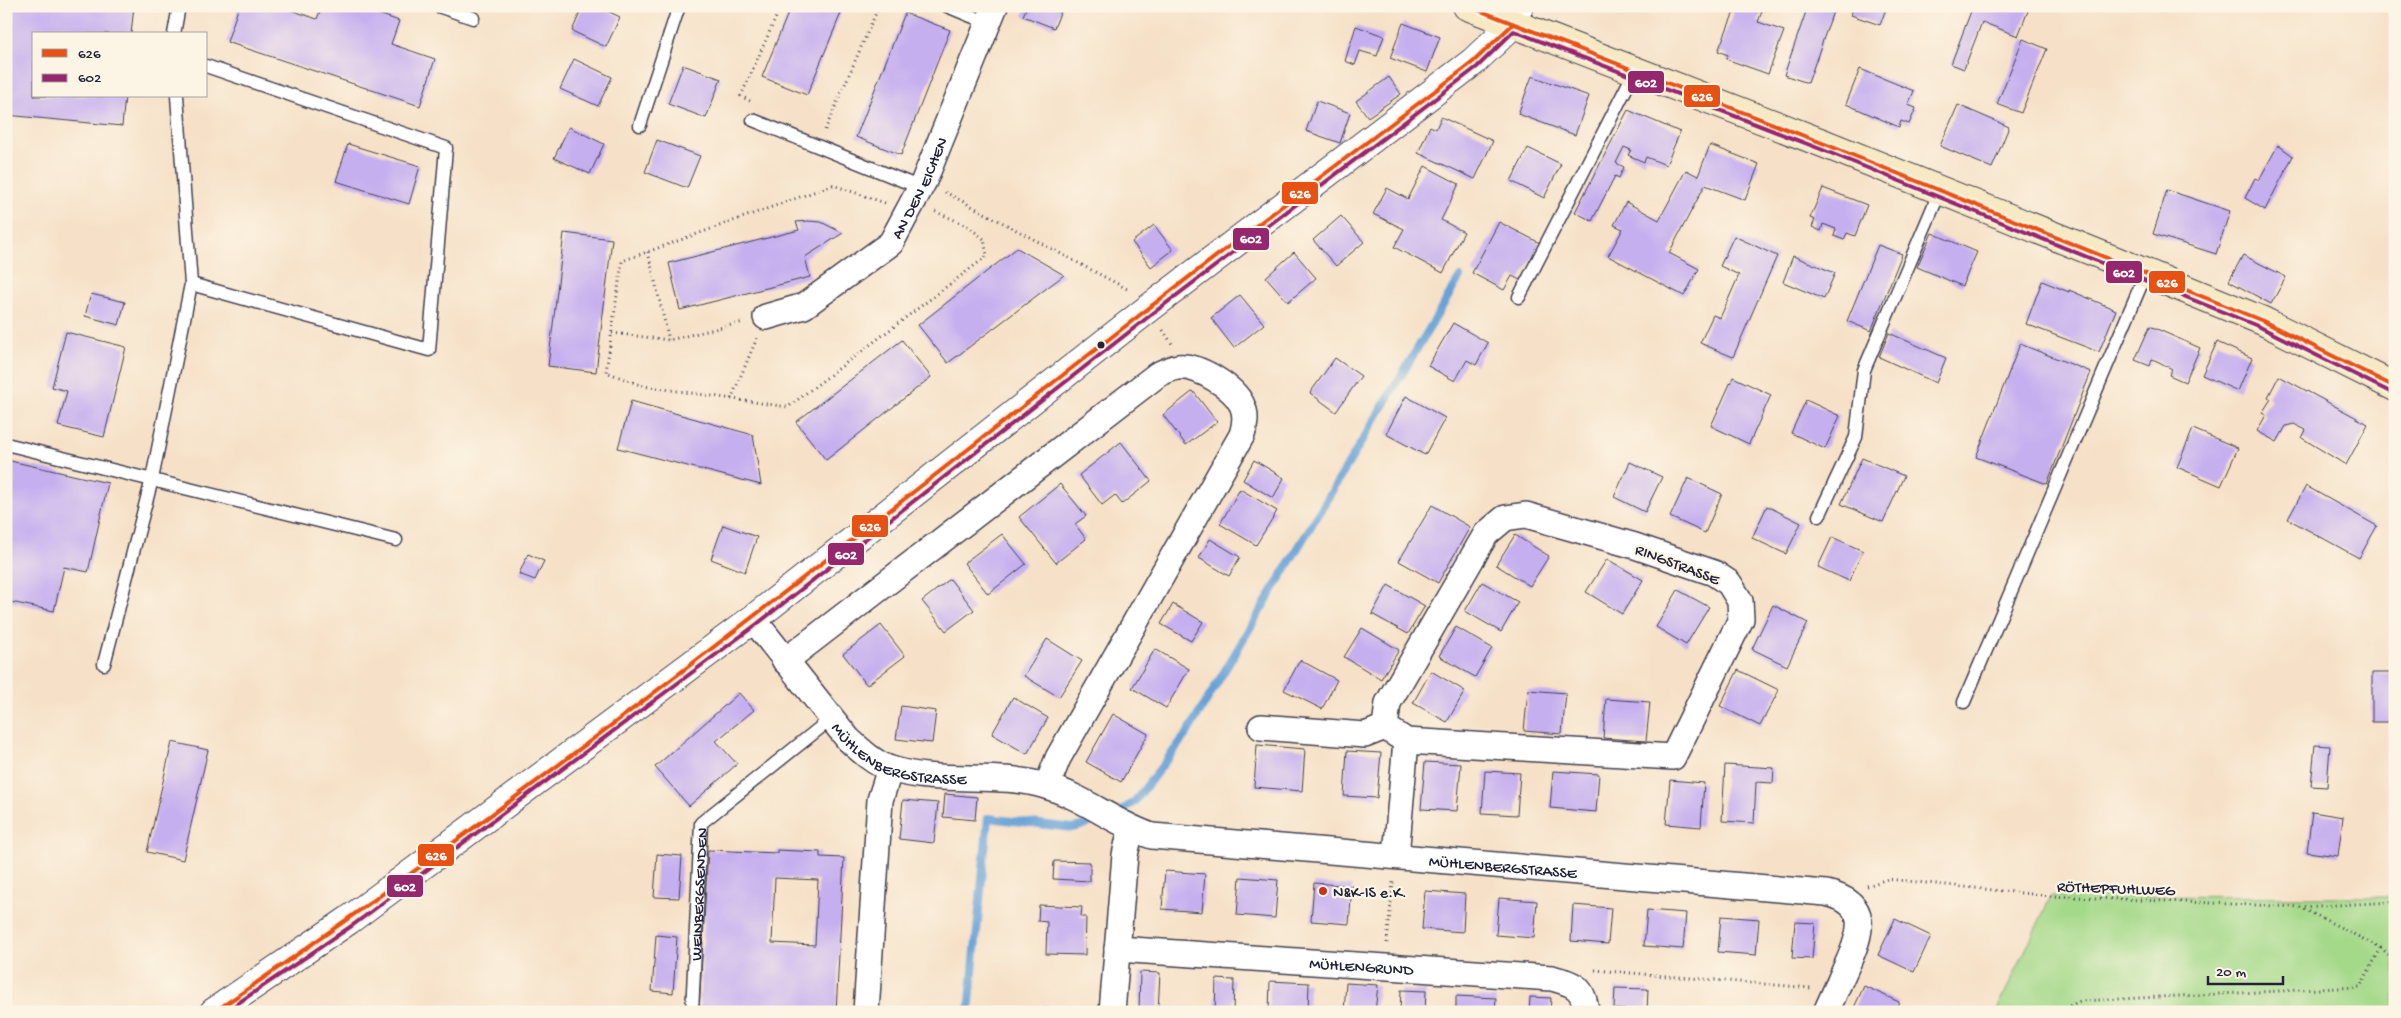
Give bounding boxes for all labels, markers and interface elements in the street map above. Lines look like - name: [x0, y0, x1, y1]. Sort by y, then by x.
- legend: [32, 32, 208, 98]
- text: 626: [78, 46, 101, 64]
- text: 602: [78, 70, 101, 88]
- line badge: 602: [1627, 70, 1665, 94]
- text: 602: [1635, 76, 1657, 93]
- line badge: 626: [1683, 84, 1721, 108]
- text: 626: [1691, 90, 1713, 107]
- street label: AN DEN EICHEN: [889, 135, 954, 243]
- line badge: 626: [1281, 181, 1319, 205]
- text: 626: [1289, 187, 1311, 204]
- line badge: 602: [1232, 227, 1270, 251]
- text: 602: [1240, 232, 1262, 249]
- line badge: 602: [2105, 260, 2143, 284]
- text: 602: [2113, 266, 2135, 283]
- line badge: 626: [2148, 270, 2186, 294]
- text: 626: [2156, 276, 2178, 293]
- unlabelled marker: [1096, 340, 1106, 350]
- line badge: 626: [851, 514, 889, 538]
- text: 626: [859, 520, 881, 537]
- street label: RINGSTRASSE: [1632, 541, 1723, 591]
- line badge: 602: [827, 542, 865, 566]
- text: 602: [835, 548, 857, 565]
- street label: MÜHLENBERGSTRASSE: [826, 720, 968, 791]
- street label: WEINBERGSENDEN: [688, 827, 714, 961]
- line badge: 626: [417, 843, 455, 867]
- text: 626: [425, 849, 447, 866]
- street label: MÜHLENBERGSTRASSE: [1428, 853, 1579, 885]
- line badge: 602: [386, 874, 424, 898]
- street label: RÖTHEPFUHLWEG: [2056, 879, 2176, 902]
- text: 602: [394, 880, 416, 897]
- marker: N&K-IS e.K.: [1317, 885, 1329, 897]
- place label: N&K-IS e.K.: [1333, 885, 1407, 904]
- scale bar: [2208, 953, 2284, 985]
- street label: MÜHLENGRUND: [1309, 956, 1414, 982]
- text: 20 m: [2216, 964, 2246, 982]

